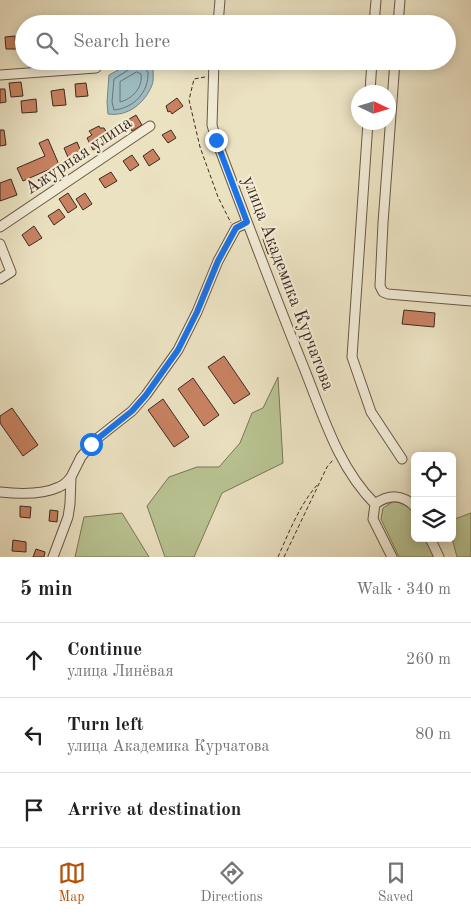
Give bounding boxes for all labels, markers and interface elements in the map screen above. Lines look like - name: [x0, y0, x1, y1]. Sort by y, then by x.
- search box: [15, 15, 456, 70]
- icon: search: [33, 29, 61, 57]
- text: Search here: [73, 33, 170, 52]
- north arrow: [351, 85, 396, 130]
- street label: Ажурная улица: [22, 113, 135, 198]
- route end: [205, 129, 228, 152]
- street label: улица Академика Курчатова: [239, 174, 337, 393]
- route start: [80, 433, 103, 456]
- map controls: [411, 452, 456, 542]
- button: locate: [411, 452, 456, 497]
- button: layers: [411, 497, 456, 542]
- text: 5 min: [20, 579, 73, 600]
- text: Walk · 340 m: [356, 582, 451, 598]
- text: Continue: [67, 641, 142, 660]
- icon: ahead: [20, 646, 48, 674]
- text: 260 m: [406, 652, 451, 668]
- text: улица Линёвая: [67, 664, 174, 680]
- text: Turn left: [67, 716, 144, 735]
- icon: left: [20, 721, 48, 749]
- text: 80 m: [415, 727, 451, 743]
- text: улица Академика Курчатова: [67, 739, 269, 755]
- icon: arrive: [20, 796, 48, 824]
- text: Arrive at destination: [67, 801, 241, 820]
- tab: Map: [58, 859, 86, 906]
- tab: Directions: [201, 859, 263, 906]
- tab: Saved: [378, 859, 413, 906]

